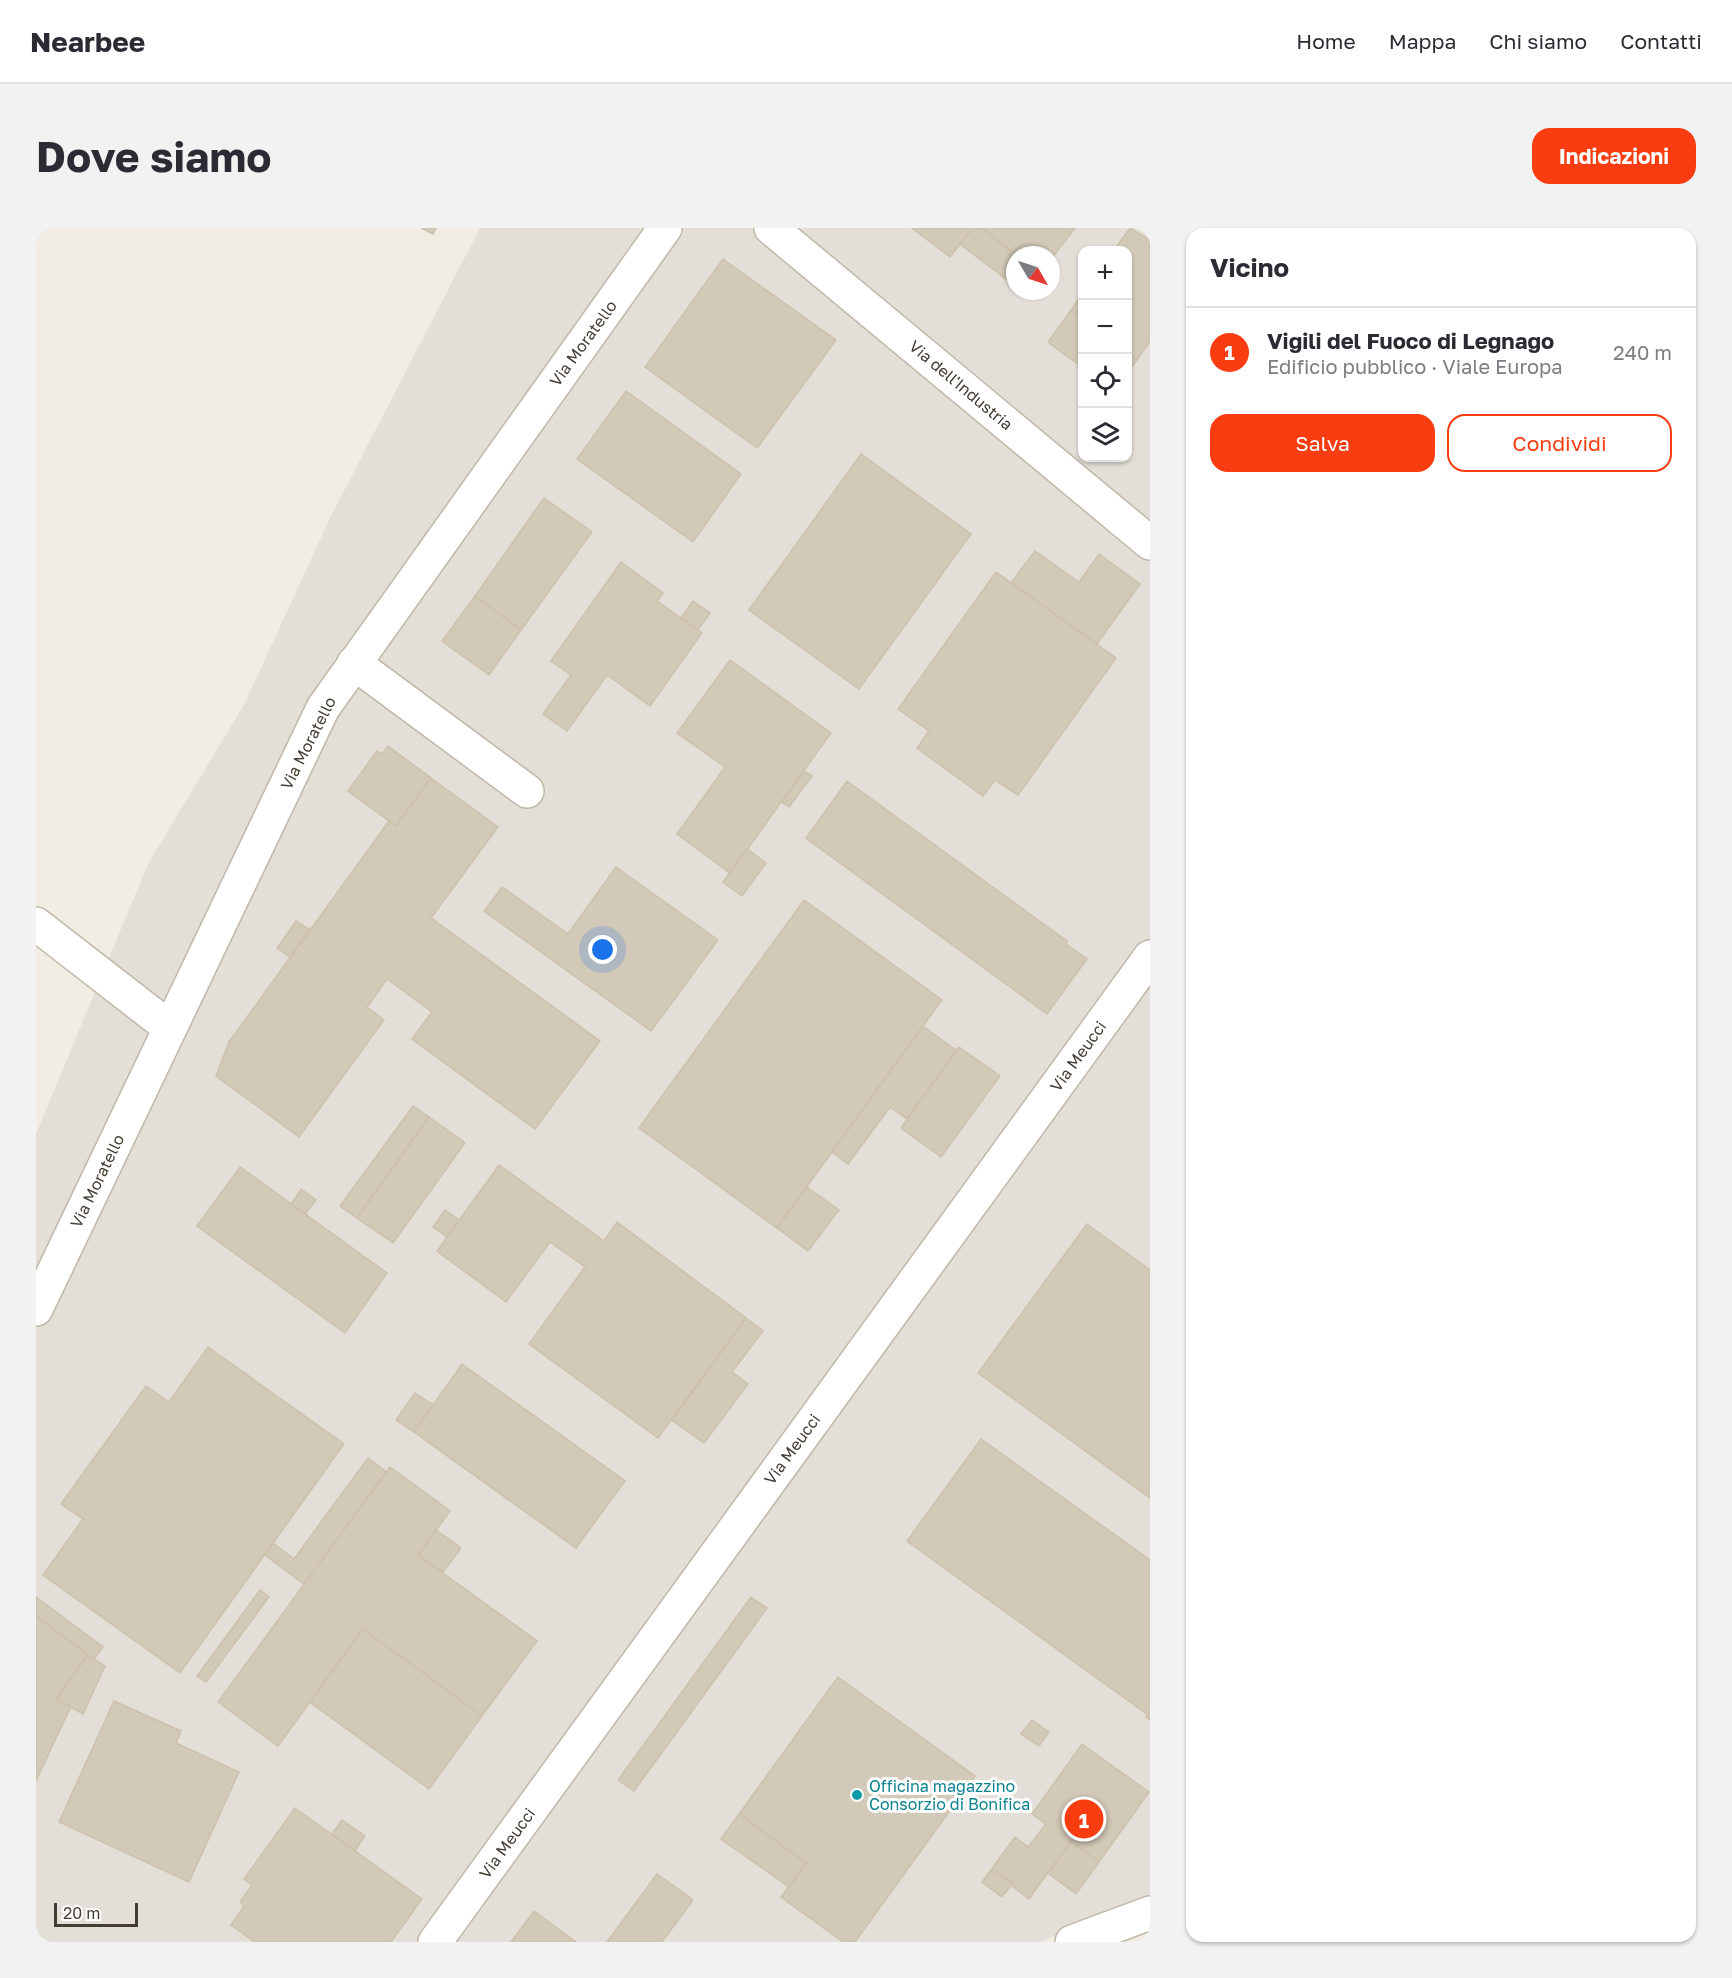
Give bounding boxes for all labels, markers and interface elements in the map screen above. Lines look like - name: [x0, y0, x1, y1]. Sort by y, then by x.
- text: Nearbee: [30, 25, 145, 58]
- text: Home: [1296, 28, 1356, 54]
- text: Mappa: [1389, 28, 1456, 54]
- text: Chi siamo: [1489, 28, 1587, 54]
- text: Contatti: [1620, 28, 1702, 54]
- button: Indicazioni: [1532, 128, 1696, 184]
- text: Dove siamo: [36, 131, 271, 181]
- north arrow: [1006, 246, 1060, 300]
- map controls: [1078, 246, 1132, 462]
- button: +: [1078, 246, 1132, 300]
- text: Vicino: [1210, 252, 1289, 283]
- street label: Via Moratello: [545, 296, 621, 390]
- button: −: [1078, 300, 1132, 354]
- text: Vigili del Fuoco di Legnago: [1267, 327, 1554, 354]
- street label: Via dell'Industria: [905, 336, 1017, 434]
- text: 1: [1224, 340, 1235, 364]
- text: 240 m: [1613, 340, 1672, 364]
- button: locate: [1078, 354, 1132, 408]
- text: Edificio pubblico · Viale Europa: [1267, 354, 1563, 378]
- button: layers: [1078, 408, 1132, 462]
- button: Salva: [1210, 414, 1435, 472]
- button: Condividi: [1447, 414, 1672, 472]
- street label: Via Moratello: [276, 693, 340, 793]
- your location: [588, 935, 617, 964]
- street label: Via Meucci: [1046, 1017, 1110, 1095]
- street label: Via Moratello: [66, 1131, 128, 1231]
- street label: Via Meucci: [760, 1410, 824, 1488]
- place label: Officina magazzino Consorzio di Bonifica: [869, 1776, 1030, 1814]
- marker: Officina magazzino Consorzio di Bonifica: [850, 1788, 864, 1802]
- pin: 1: [1064, 1796, 1104, 1842]
- street label: Via Meucci: [475, 1804, 539, 1882]
- scale bar: [54, 1900, 138, 1928]
- text: 20 m: [63, 1903, 100, 1923]

